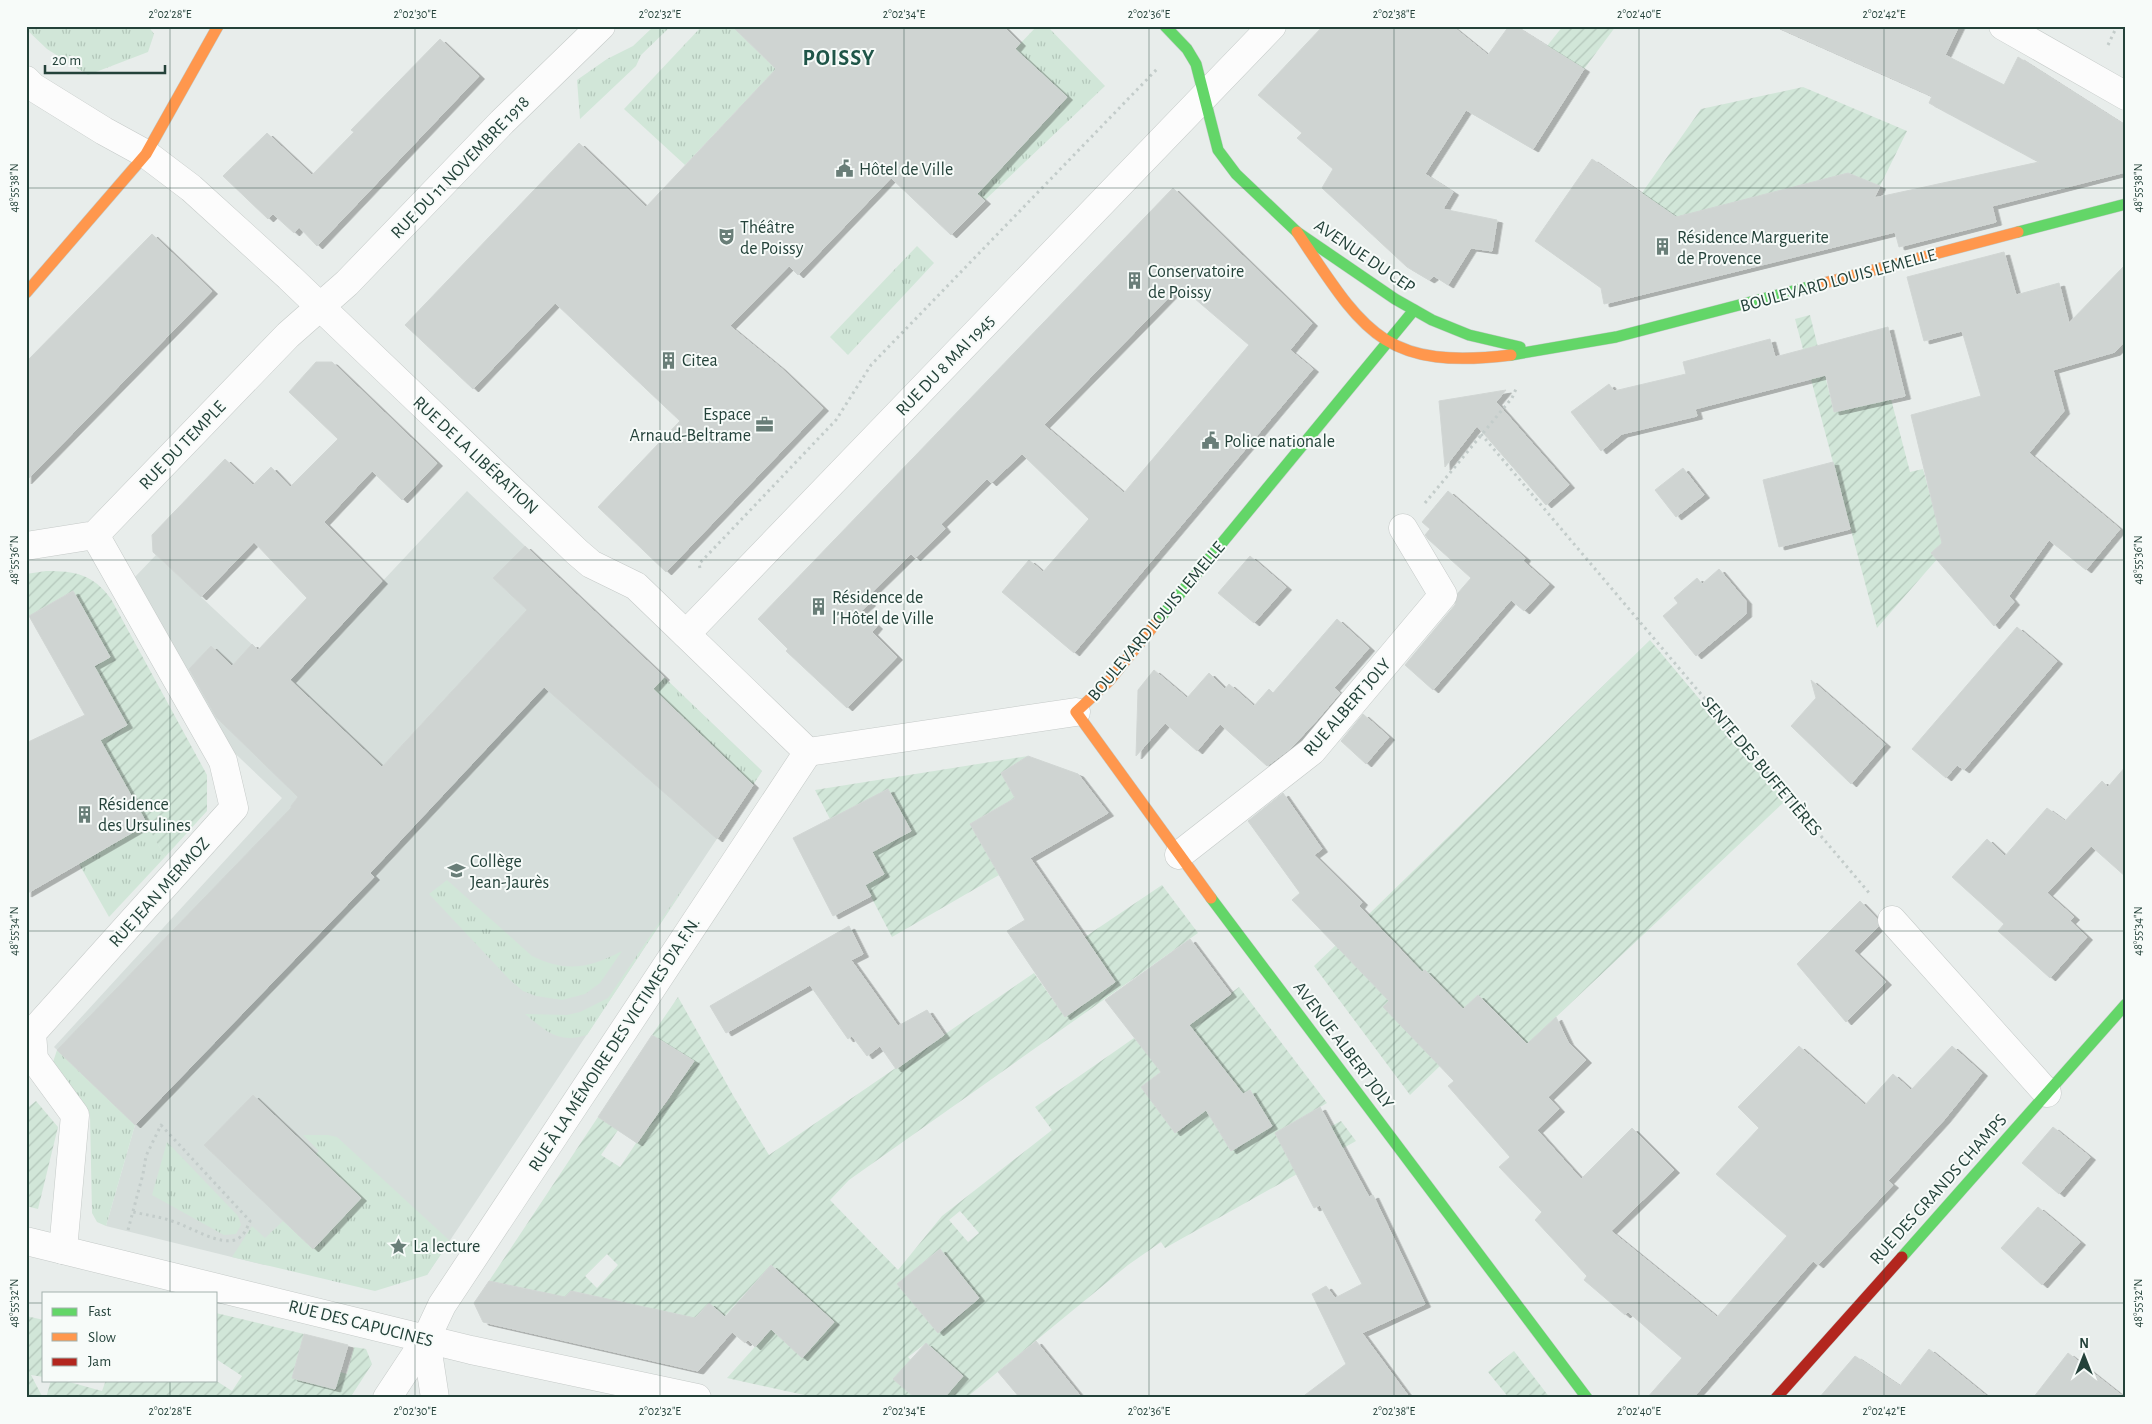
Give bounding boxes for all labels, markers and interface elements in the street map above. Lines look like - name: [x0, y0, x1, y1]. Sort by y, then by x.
- text: 2°02'28"E: [148, 8, 192, 20]
- text: 2°02'30"E: [393, 8, 437, 20]
- text: 2°02'32"E: [639, 8, 681, 20]
- text: 2°02'34"E: [883, 8, 926, 20]
- text: 2°02'36"E: [1128, 8, 1170, 20]
- text: 2°02'38"E: [1373, 8, 1415, 20]
- text: 2°02'40"E: [1617, 8, 1661, 20]
- text: 2°02'42"E: [1862, 8, 1906, 20]
- scale bar: [45, 42, 165, 74]
- district label: POISSY: [803, 47, 875, 69]
- text: 20 m: [52, 53, 81, 68]
- street label: RUE DU 11 NOVEMBRE 1918: [388, 93, 533, 243]
- public building icon: Hôtel de Ville: [835, 159, 855, 179]
- place label: Hôtel de Ville: [859, 161, 953, 179]
- text: 48°55'38"N: [8, 163, 20, 213]
- text: 48°55'38"N: [2132, 163, 2144, 213]
- street label: AVENUE DU CEP: [1311, 217, 1418, 297]
- place label: Théâtre de Poissy: [740, 219, 804, 258]
- theatre icon: Théâtre de Poissy: [716, 227, 736, 247]
- place label: Résidence Marguerite de Provence: [1677, 229, 1829, 268]
- building icon: Résidence Marguerite de Provence: [1653, 237, 1673, 257]
- street label: BOULEVARD LOUIS LEMELLE: [1738, 246, 1938, 316]
- place label: Conservatoire de Poissy: [1148, 263, 1244, 302]
- building icon: Conservatoire de Poissy: [1124, 271, 1144, 291]
- street label: RUE DU 8 MAI 1945: [893, 312, 998, 420]
- building icon: Citea: [658, 350, 678, 370]
- place label: Citea: [682, 352, 718, 370]
- street label: RUE DE LA LIBÉRATION: [409, 391, 543, 518]
- street label: RUE DU TEMPLE: [136, 398, 230, 494]
- place label: Espace Arnaud-Beltrame: [629, 406, 751, 445]
- office icon: Espace Arnaud-Beltrame: [755, 414, 775, 434]
- public building icon: Police nationale: [1200, 431, 1220, 451]
- place label: Police nationale: [1224, 433, 1335, 451]
- text: 48°55'36"N: [8, 535, 20, 585]
- text: 48°55'36"N: [2132, 535, 2144, 585]
- street label: BOULEVARD LOUIS LEMELLE: [1085, 538, 1229, 705]
- place label: Résidence de l'Hôtel de Ville: [832, 589, 934, 628]
- building icon: Résidence de l'Hôtel de Ville: [808, 597, 828, 617]
- street label: RUE ALBERT JOLY: [1301, 655, 1395, 760]
- street label: SENTE DES BUFFETIÈRES: [1698, 691, 1827, 840]
- place label: Résidence des Ursulines: [98, 796, 191, 835]
- building icon: Résidence des Ursulines: [74, 804, 94, 824]
- street label: RUE JEAN MERMOZ: [106, 834, 213, 951]
- place label: Collège Jean-Jaurès: [470, 853, 549, 892]
- school or university icon: Collège Jean-Jaurès: [446, 861, 466, 881]
- text: 48°55'34"N: [8, 906, 20, 956]
- text: 48°55'34"N: [2132, 906, 2144, 956]
- street label: RUE À LA MÉMOIRE DES VICTIMES D'A.F.N.: [523, 912, 704, 1175]
- street label: AVENUE ALBERT JOLY: [1290, 979, 1397, 1113]
- street label: RUE DES GRANDS CHAMPS: [1867, 1111, 2011, 1268]
- place icon: La lecture: [389, 1236, 409, 1256]
- place label: La lecture: [413, 1238, 480, 1256]
- text: 48°55'32"N: [8, 1279, 20, 1327]
- text: 48°55'32"N: [2132, 1279, 2144, 1327]
- legend: [42, 1292, 218, 1382]
- street label: RUE DES CAPUCINES: [287, 1297, 435, 1351]
- text: Fast: [88, 1304, 112, 1319]
- text: Slow: [88, 1330, 116, 1345]
- north arrow: [2060, 1332, 2110, 1382]
- text: N: [2079, 1337, 2089, 1351]
- text: Jam: [88, 1354, 111, 1369]
- text: 2°02'28"E: [148, 1405, 192, 1417]
- text: 2°02'30"E: [393, 1405, 437, 1417]
- text: 2°02'32"E: [639, 1405, 681, 1417]
- text: 2°02'34"E: [883, 1405, 926, 1417]
- text: 2°02'36"E: [1128, 1405, 1170, 1417]
- text: 2°02'38"E: [1373, 1405, 1415, 1417]
- text: 2°02'40"E: [1617, 1405, 1661, 1417]
- text: 2°02'42"E: [1862, 1405, 1906, 1417]

